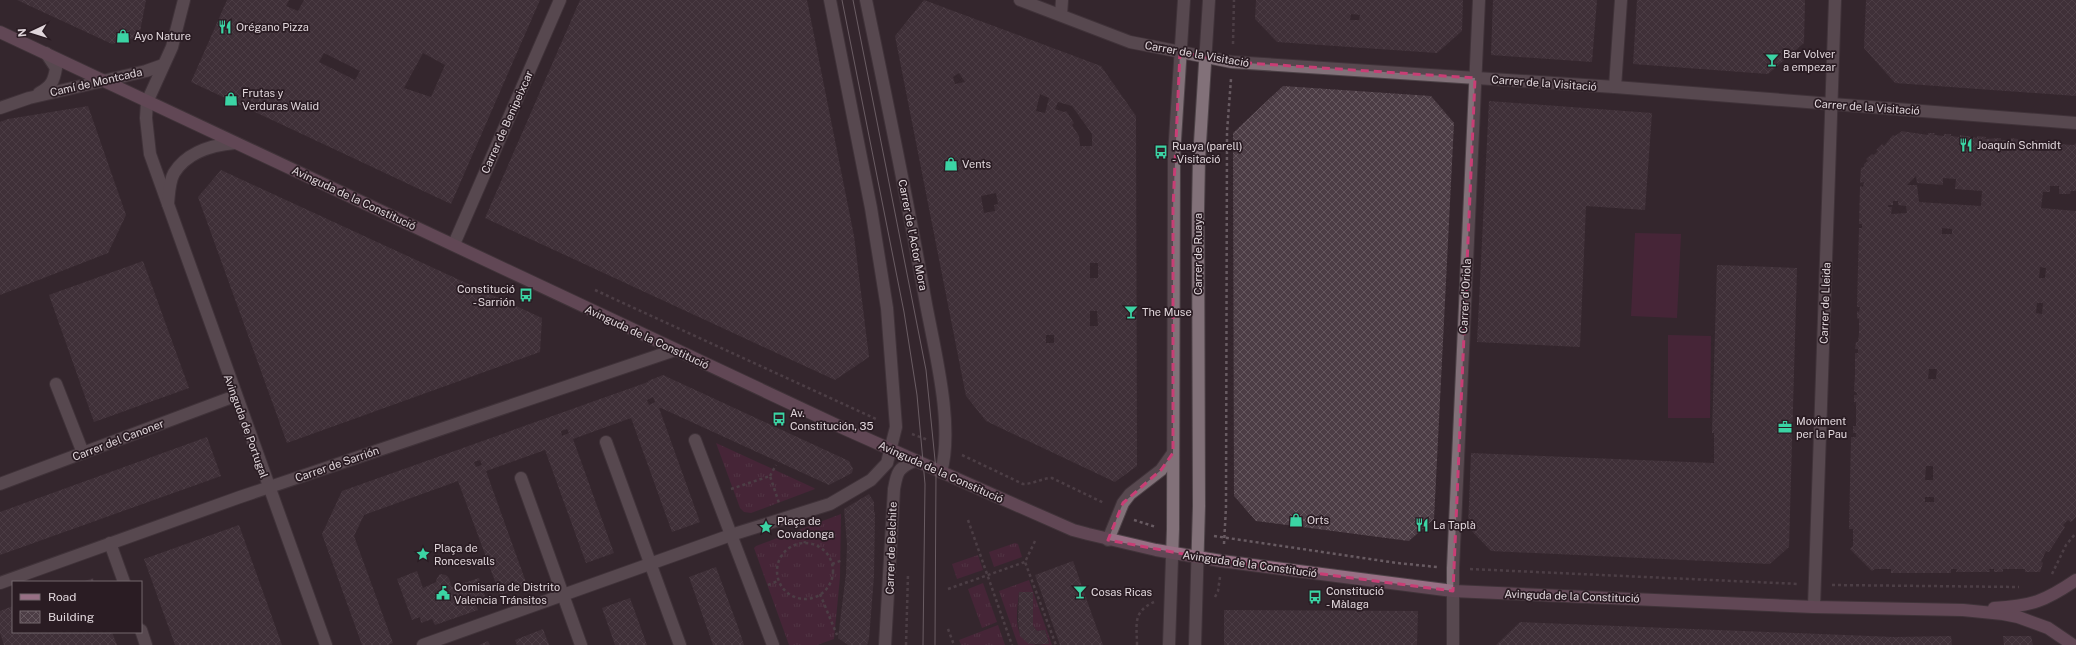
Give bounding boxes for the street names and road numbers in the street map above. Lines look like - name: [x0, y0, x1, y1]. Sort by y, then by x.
- street label: Carrer de la Visitació: [1144, 39, 1250, 69]
- street label: Camí de Montcada: [49, 66, 143, 98]
- street label: Carrer de Benipeixcar: [479, 69, 535, 175]
- street label: Carrer de la Visitació: [1491, 73, 1597, 93]
- street label: Carrer de la Visitació: [1814, 97, 1920, 117]
- street label: Avinguda de la Constitució: [290, 164, 418, 232]
- street label: Carrer de l'Actor Mora: [896, 178, 930, 292]
- street label: Carrer de Ruaya: [1192, 213, 1204, 295]
- street label: Carrer d'Oriola: [1457, 258, 1473, 334]
- street label: Carrer de Lleida: [1818, 262, 1832, 344]
- street label: Avinguda de la Constitució: [583, 303, 711, 371]
- street label: Avinguda de Portugal: [222, 373, 270, 479]
- street label: Carrer del Canoner: [71, 417, 165, 463]
- street label: Avinguda de la Constitució: [877, 439, 1005, 505]
- street label: Carrer de Sarrión: [294, 444, 380, 484]
- street label: Carrer de Belchite: [883, 502, 899, 594]
- street label: Avinguda de la Constitució: [1182, 549, 1318, 579]
- street label: Avinguda de la Constitució: [1504, 588, 1640, 604]

